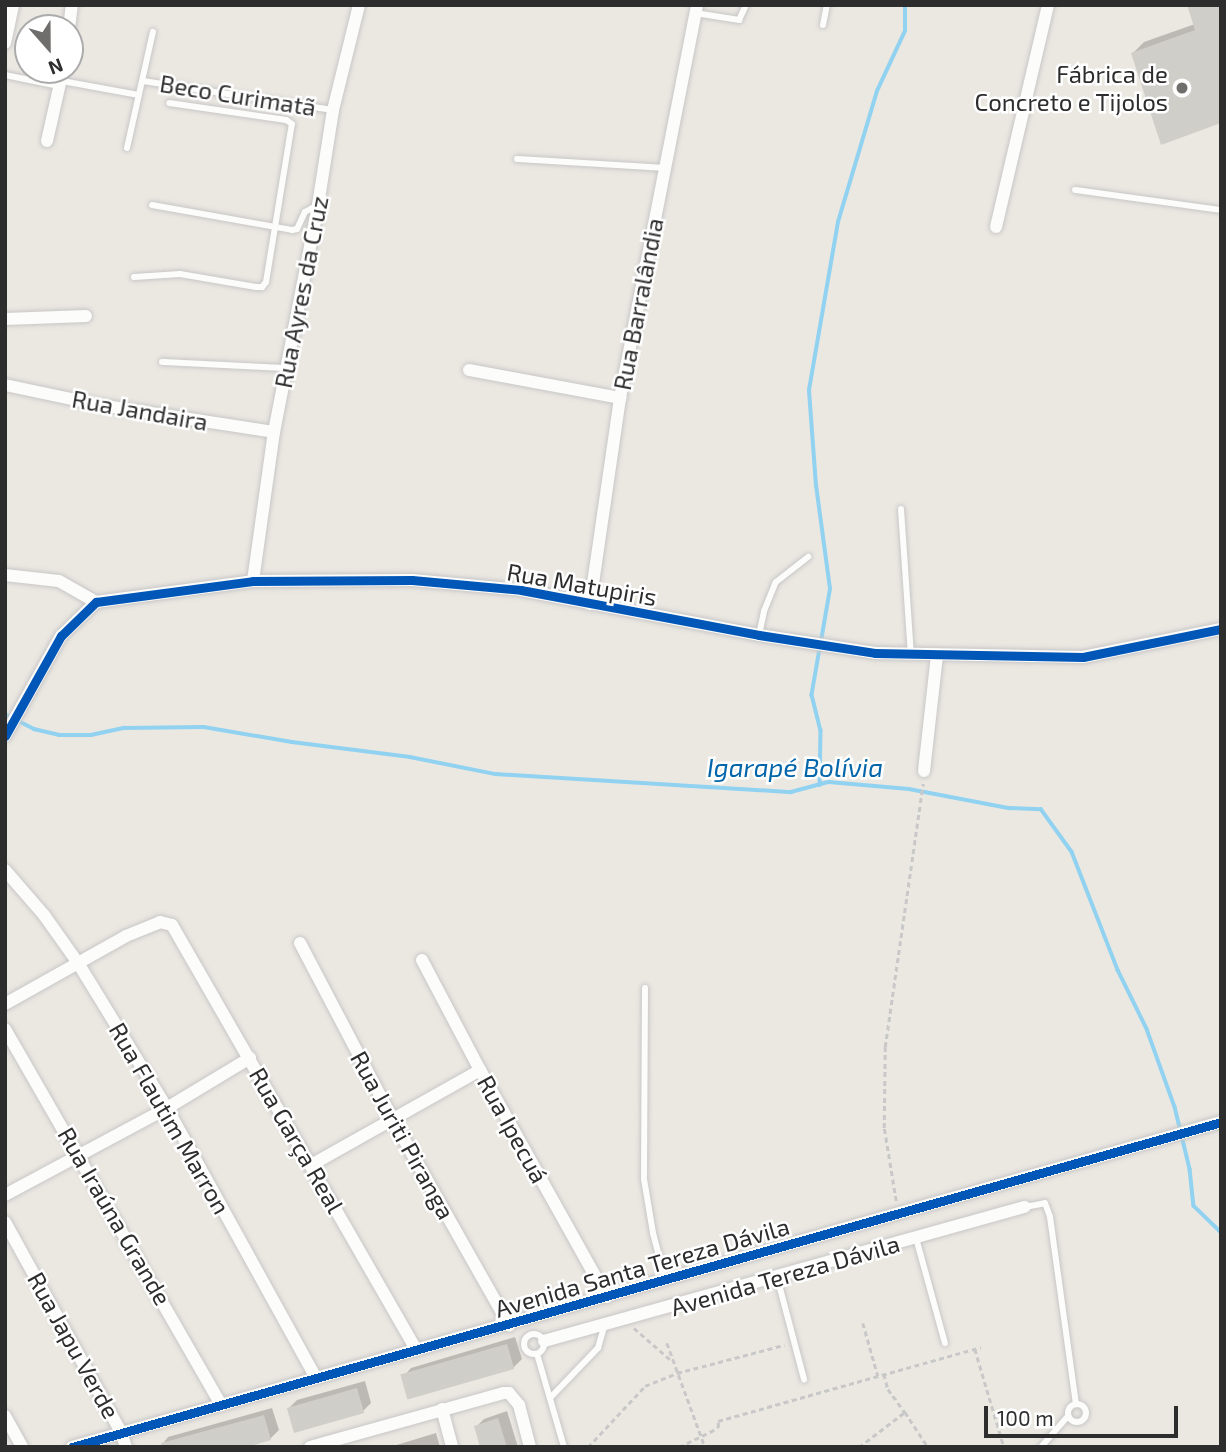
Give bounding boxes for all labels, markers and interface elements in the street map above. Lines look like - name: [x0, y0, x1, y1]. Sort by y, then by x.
- north arrow: [14, 14, 84, 84]
- text: N: [45, 54, 67, 80]
- place label: Fábrica de Concreto e Tijolos: [974, 60, 1168, 116]
- street label: Beco Curimatã: [158, 68, 318, 122]
- marker: Fábrica de Concreto e Tijolos: [1174, 80, 1190, 96]
- street label: Rua Ayres da Cruz: [268, 193, 334, 391]
- street label: Rua Barralândia: [607, 216, 669, 392]
- street label: Rua Jandaira: [70, 384, 210, 436]
- street label: Rua Matupiris: [505, 557, 659, 611]
- water label: Igarapé Bolívia: [707, 751, 883, 783]
- street label: Rua Flautim Marron: [103, 1017, 237, 1219]
- street label: Rua Juriti Piranga: [345, 1046, 461, 1224]
- street label: Rua Garça Real: [244, 1062, 350, 1218]
- street label: Rua Ipecuá: [472, 1070, 554, 1188]
- street label: Rua Iraúna Grande: [52, 1122, 178, 1310]
- street label: Avenida Santa Tereza Dávila: [491, 1211, 793, 1323]
- street label: Avenida Tereza Dávila: [667, 1228, 903, 1322]
- street label: Rua Japu Verde: [22, 1266, 126, 1424]
- scale bar: [988, 1392, 1182, 1436]
- text: 100 m: [997, 1405, 1054, 1430]

